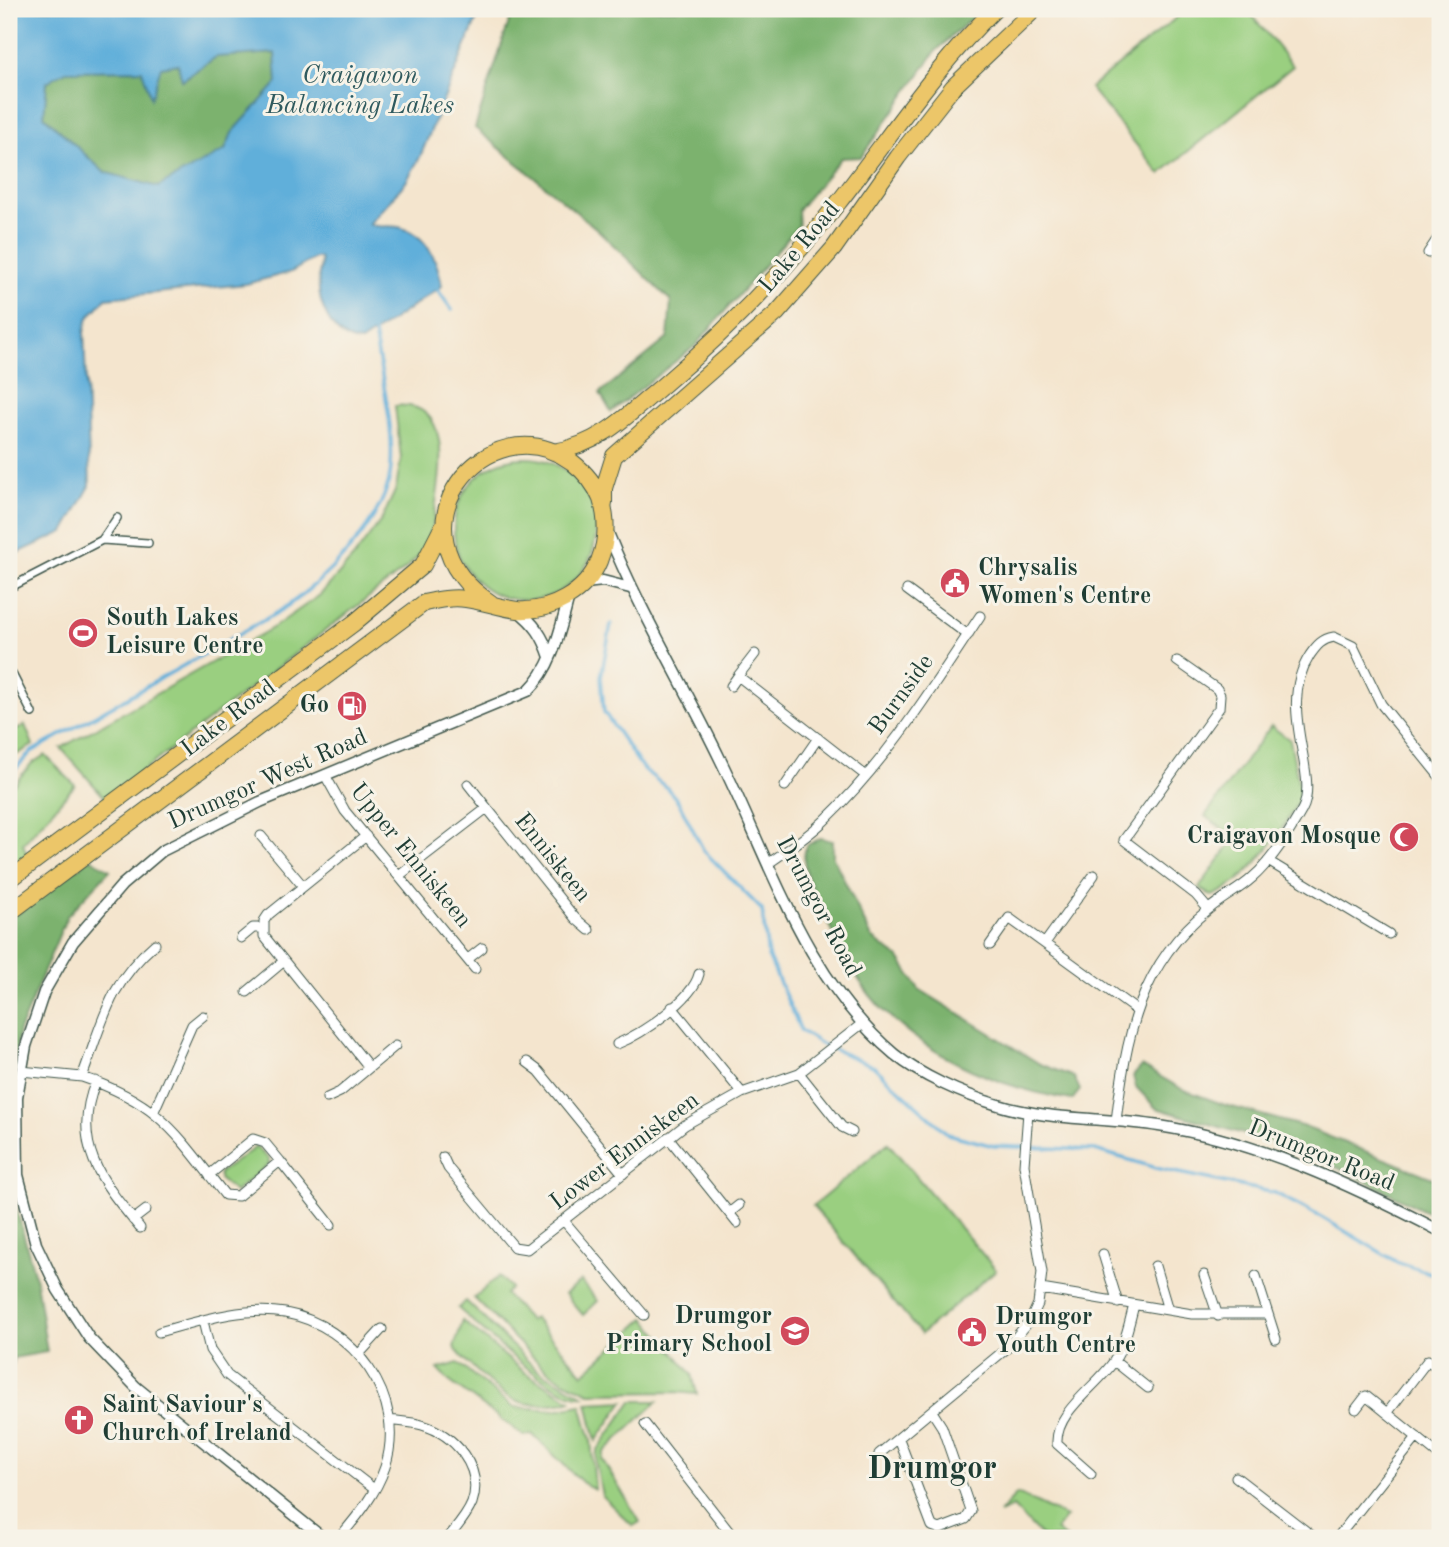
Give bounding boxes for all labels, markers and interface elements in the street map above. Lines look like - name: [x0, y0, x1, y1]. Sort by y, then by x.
- water label: Craigavon Balancing Lakes: [265, 63, 454, 119]
- street label: Lake Road: [755, 198, 845, 298]
- place label: Chrysalis Women's Centre: [978, 557, 1151, 609]
- public building icon: Chrysalis Women's Centre: [938, 566, 972, 600]
- place label: South Lakes Leisure Centre: [106, 607, 264, 659]
- sports icon: South Lakes Leisure Centre: [66, 616, 100, 650]
- street label: Burnside: [865, 650, 939, 740]
- street label: Lake Road: [177, 676, 281, 762]
- fuel station icon: Go: [335, 689, 369, 723]
- place label: Go: [300, 694, 329, 718]
- street label: Drumgor West Road: [165, 725, 371, 835]
- street label: Upper Enniskeen: [345, 779, 475, 933]
- street label: Enniskeen: [509, 809, 595, 907]
- mosque icon: Craigavon Mosque: [1387, 820, 1421, 854]
- place label: Craigavon Mosque: [1187, 825, 1381, 849]
- street label: Drumgor Road: [771, 833, 865, 981]
- street label: Lower Enniskeen: [546, 1088, 704, 1216]
- street label: Drumgor Road: [1244, 1116, 1398, 1196]
- place label: Drumgor Primary School: [605, 1305, 772, 1357]
- place label: Drumgor Youth Centre: [995, 1306, 1136, 1358]
- school or university icon: Drumgor Primary School: [778, 1314, 812, 1348]
- public building icon: Drumgor Youth Centre: [955, 1315, 989, 1349]
- place label: Saint Saviour's Church of Ireland: [102, 1394, 292, 1446]
- church icon: Saint Saviour's Church of Ireland: [62, 1403, 96, 1437]
- district label: Drumgor: [867, 1454, 997, 1486]

